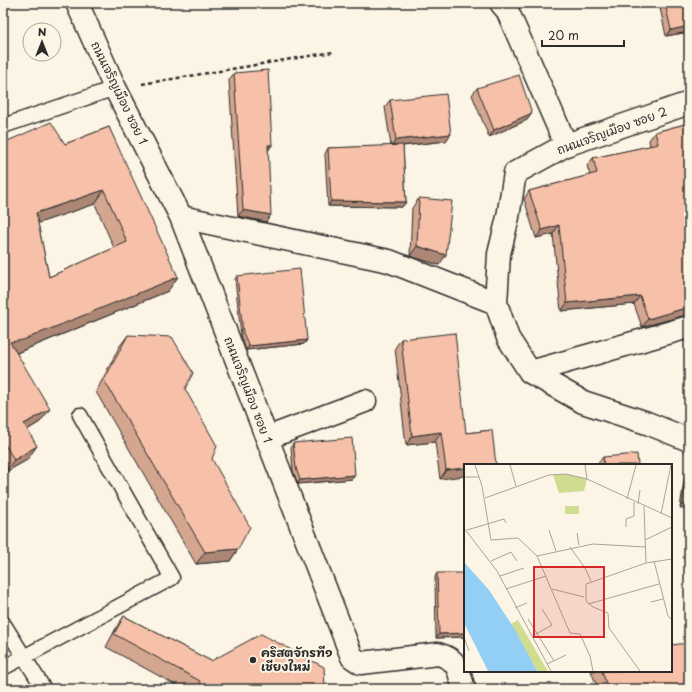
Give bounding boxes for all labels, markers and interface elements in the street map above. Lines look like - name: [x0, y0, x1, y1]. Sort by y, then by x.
- north arrow: [22, 22, 62, 62]
- scale bar: [542, 22, 624, 48]
- text: N: [38, 23, 47, 40]
- text: 20 m: [548, 26, 579, 44]
- street label: ถนนเจริญเมือง ซอย 1: [87, 38, 153, 147]
- street label: ถนนเจริญเมือง ซอย 2: [554, 102, 669, 158]
- street label: ถนนเจริญเมือง ซอย 1: [220, 334, 278, 446]
- inset map: [464, 464, 672, 672]
- place label: คริสตจักรที๑ เชียงใหม่: [261, 643, 333, 675]
- marker: คริสตจักรที๑ เชียงใหม่: [248, 655, 258, 665]

